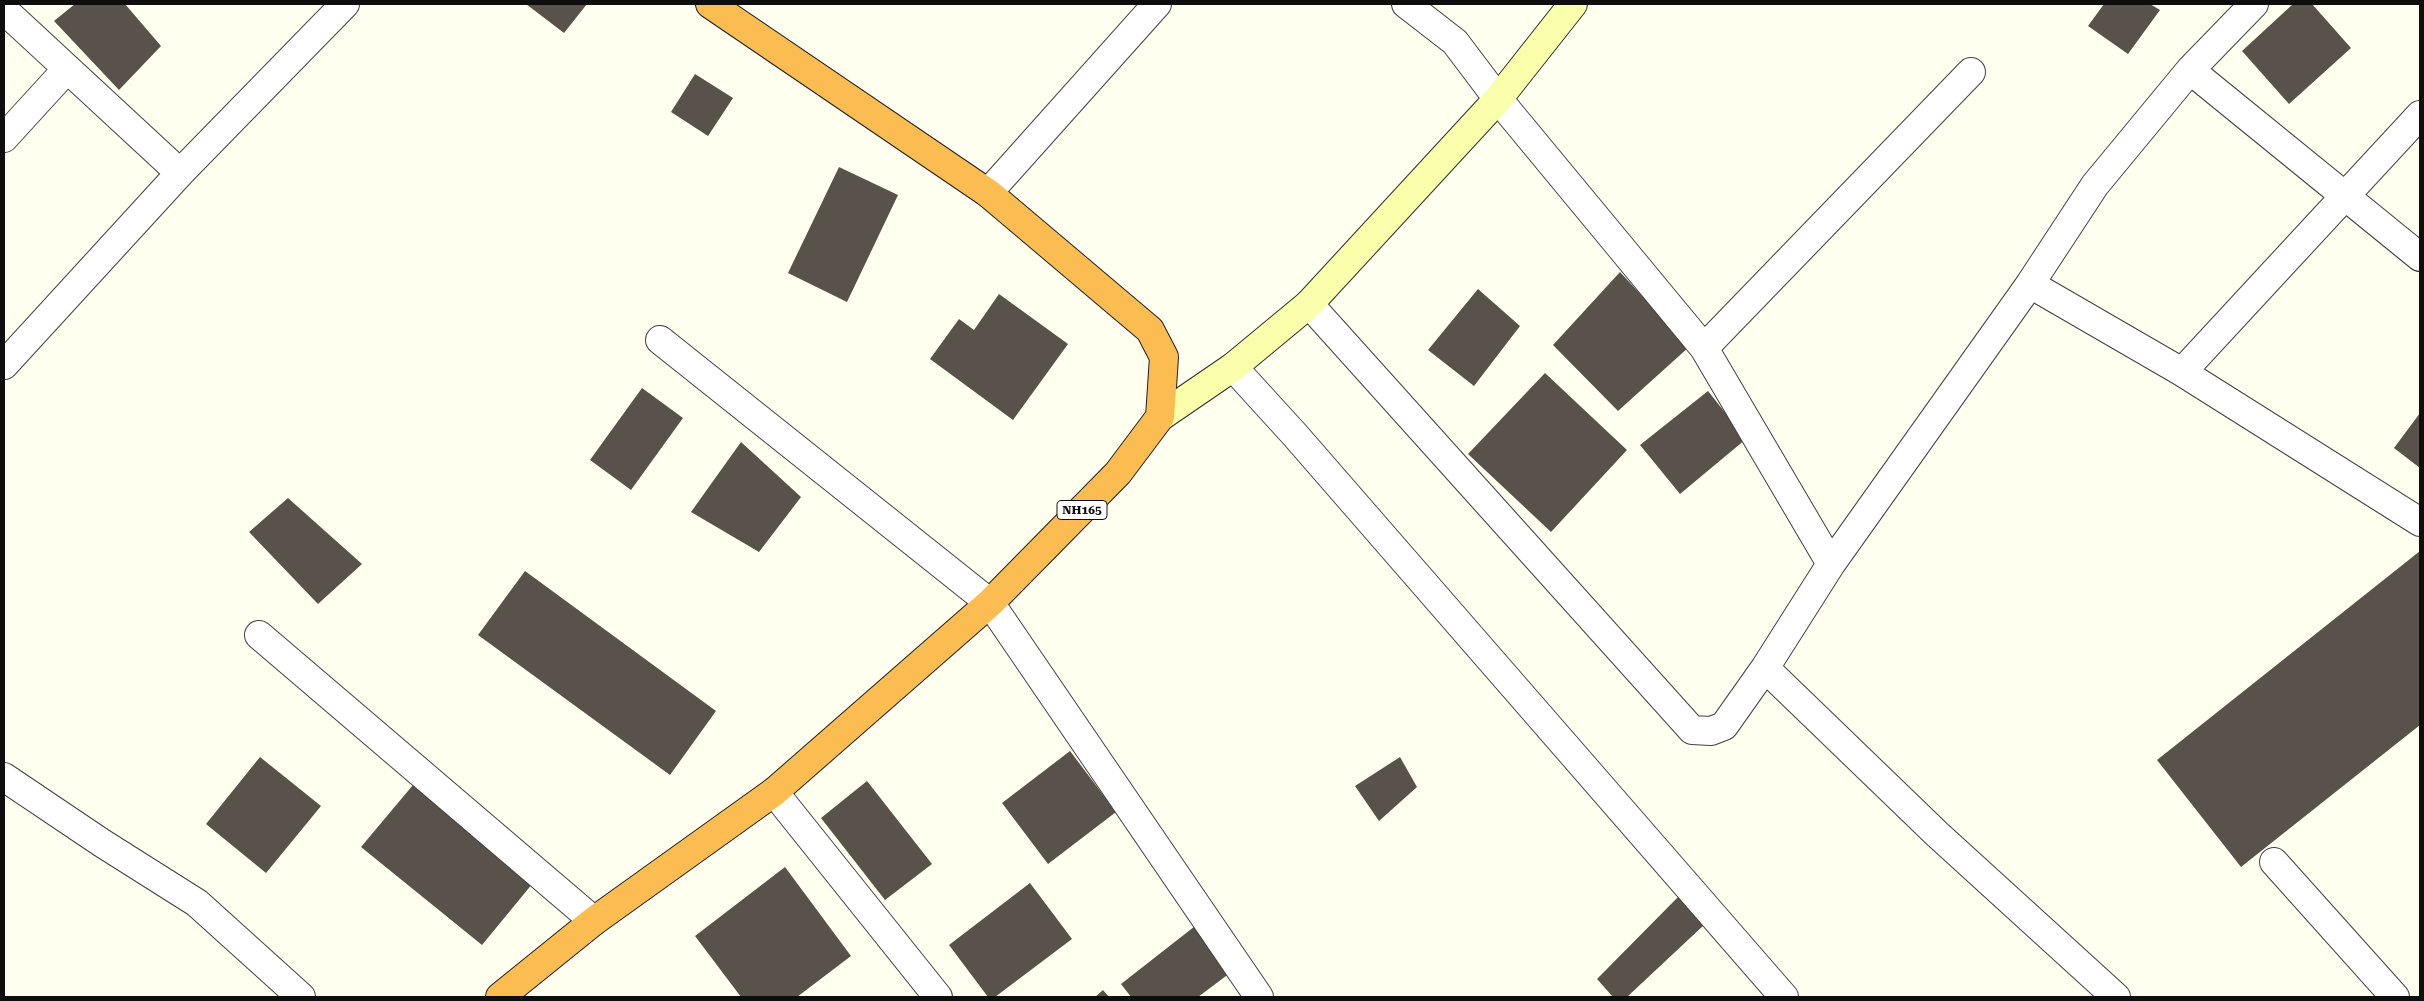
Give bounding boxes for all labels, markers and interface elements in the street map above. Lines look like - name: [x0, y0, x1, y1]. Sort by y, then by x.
- road number: NH165: [1057, 500, 1107, 520]

